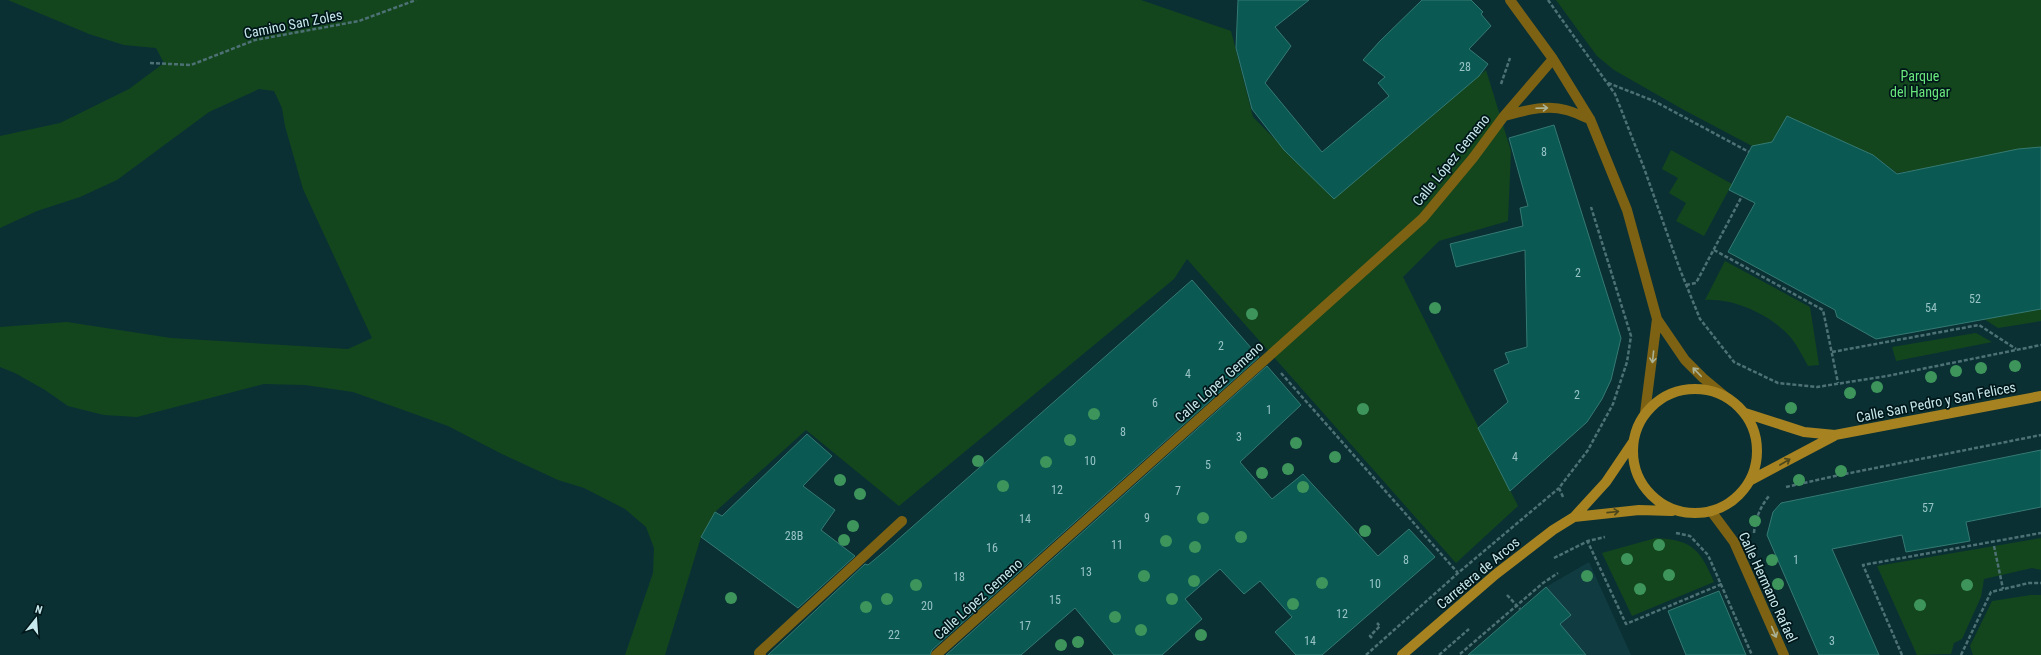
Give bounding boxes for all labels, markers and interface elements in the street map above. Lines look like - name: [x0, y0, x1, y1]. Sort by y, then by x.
- street label: Camino San Zoles: [243, 7, 343, 41]
- house number: 28: [1459, 60, 1471, 74]
- park label: Parque del Hangar: [1890, 68, 1950, 100]
- one-way arrow: [1536, 105, 1549, 112]
- street label: Calle López Gemeno: [1409, 111, 1493, 209]
- house number: 8: [1541, 145, 1547, 159]
- house number: 2: [1575, 266, 1581, 280]
- house number: 52: [1969, 292, 1981, 306]
- house number: 54: [1925, 301, 1937, 315]
- street label: Calle López Gemeno: [1172, 338, 1266, 426]
- house number: 2: [1218, 339, 1224, 353]
- one-way arrow: [1649, 350, 1657, 363]
- house number: 4: [1185, 367, 1191, 381]
- one-way arrow: [1692, 367, 1702, 377]
- street label: Calle San Pedro y San Felices: [1855, 379, 2017, 425]
- house number: 2: [1574, 388, 1580, 402]
- house number: 6: [1152, 396, 1158, 410]
- house number: 1: [1266, 403, 1272, 417]
- house number: 8: [1120, 425, 1126, 439]
- house number: 3: [1236, 430, 1242, 444]
- house number: 4: [1512, 450, 1518, 464]
- house number: 10: [1084, 454, 1096, 468]
- house number: 5: [1205, 458, 1211, 472]
- one-way arrow: [1779, 458, 1791, 466]
- house number: 12: [1051, 483, 1063, 497]
- house number: 7: [1175, 484, 1181, 498]
- house number: 57: [1922, 501, 1934, 515]
- one-way arrow: [1606, 508, 1619, 516]
- house number: 9: [1144, 511, 1150, 525]
- house number: 14: [1019, 512, 1031, 526]
- house number: 28B: [785, 529, 803, 543]
- street label: Calle Hermano Rafael: [1735, 529, 1801, 645]
- street label: Carretera de Arcos: [1433, 534, 1523, 612]
- house number: 11: [1111, 538, 1123, 552]
- house number: 16: [986, 541, 998, 555]
- house number: 8: [1403, 553, 1409, 567]
- house number: 1: [1793, 553, 1799, 567]
- street label: Calle López Gemeno: [931, 555, 1025, 643]
- house number: 13: [1080, 565, 1092, 579]
- house number: 18: [953, 570, 965, 584]
- house number: 10: [1369, 577, 1381, 591]
- house number: 15: [1049, 593, 1061, 607]
- north arrow: [16, 599, 56, 639]
- house number: 20: [921, 599, 933, 613]
- text: N: [34, 603, 44, 617]
- house number: 12: [1336, 607, 1348, 621]
- house number: 17: [1019, 619, 1031, 633]
- one-way arrow: [1771, 626, 1778, 638]
- house number: 22: [888, 628, 900, 642]
- house number: 14: [1304, 634, 1316, 648]
- house number: 3: [1829, 634, 1835, 648]

